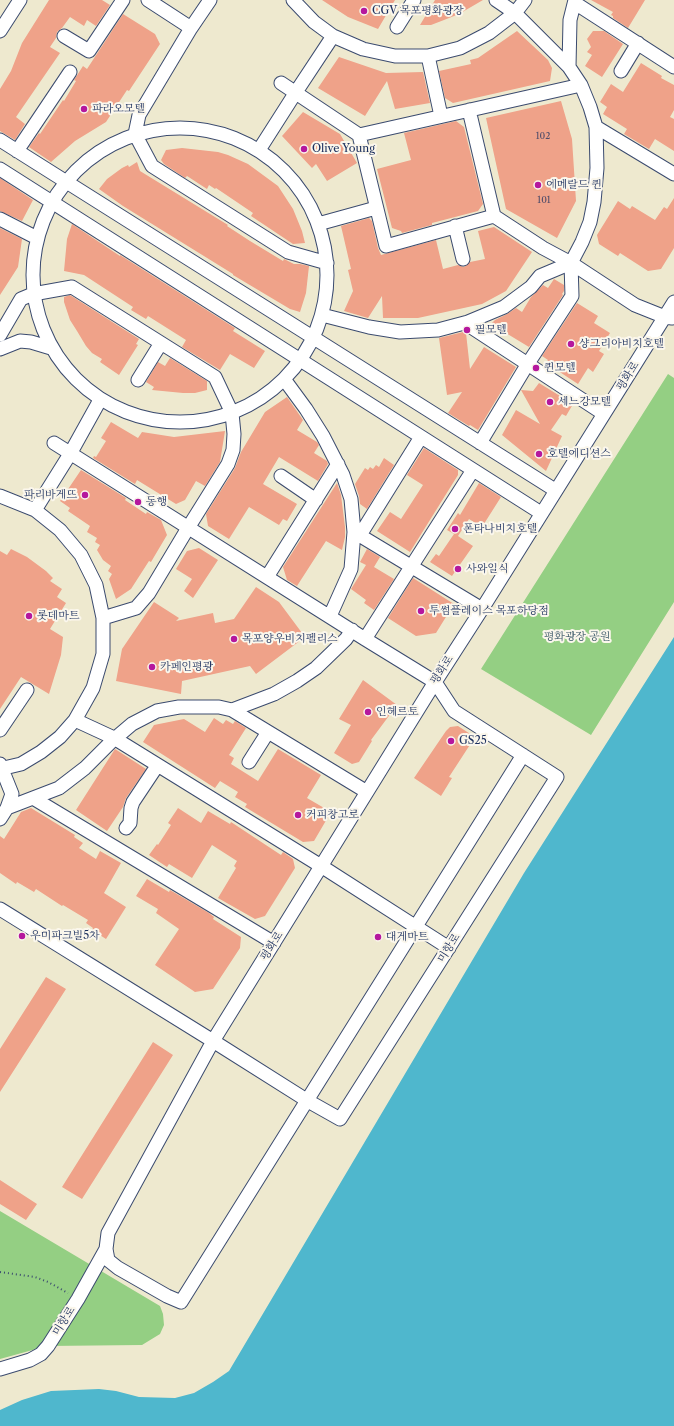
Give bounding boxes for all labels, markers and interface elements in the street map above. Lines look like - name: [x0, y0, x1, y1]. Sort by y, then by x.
- place label: CGV 목포평화광장: [372, 4, 464, 18]
- marker: CGV 목포평화광장: [359, 6, 369, 16]
- place label: 파라오모텔: [92, 102, 145, 116]
- marker: 파라오모텔: [79, 104, 89, 114]
- house number: 102: [536, 131, 550, 141]
- place label: Olive Young: [312, 142, 375, 156]
- marker: Olive Young: [299, 144, 309, 154]
- place label: 에메랄드 퀸: [546, 178, 602, 192]
- marker: 에메랄드 퀸: [533, 180, 543, 190]
- house number: 101: [537, 195, 551, 205]
- place label: 필모텔: [475, 323, 507, 337]
- marker: 필모텔: [462, 325, 472, 335]
- place label: 샹그리아비치호텔: [579, 337, 664, 351]
- marker: 샹그리아비치호텔: [566, 339, 576, 349]
- street label: 평화로: [614, 359, 642, 393]
- place label: 퀸모텔: [544, 361, 576, 375]
- marker: 퀸모텔: [531, 363, 541, 373]
- place label: 세느강모텔: [558, 395, 611, 409]
- marker: 세느강모텔: [545, 397, 555, 407]
- place label: 호텔에디션스: [547, 447, 611, 461]
- marker: 호텔에디션스: [534, 449, 544, 459]
- place label: 파리바게뜨: [24, 488, 77, 502]
- marker: 파리바게뜨: [80, 490, 90, 500]
- place label: 동행: [146, 495, 167, 509]
- marker: 동행: [133, 497, 143, 507]
- place label: 폰타나비치호텔: [463, 522, 537, 536]
- marker: 폰타나비치호텔: [450, 524, 460, 534]
- place label: 사와일식: [466, 562, 509, 576]
- marker: 사와일식: [453, 564, 463, 574]
- place label: 투썸플레이스 목포하당점: [429, 604, 549, 618]
- marker: 투썸플레이스 목포하당점: [416, 606, 426, 616]
- place label: 롯데마트: [37, 609, 80, 623]
- marker: 롯데마트: [24, 611, 34, 621]
- park label: 평화광장 공원: [544, 630, 610, 644]
- place label: 목포양우비치펠리스: [242, 632, 338, 646]
- marker: 목포양우비치펠리스: [229, 634, 239, 644]
- street label: 평화로: [428, 653, 456, 687]
- place label: 카페인평광: [160, 660, 213, 674]
- marker: 카페인평광: [147, 662, 157, 672]
- place label: 인헤르토: [376, 705, 419, 719]
- marker: 인헤르토: [363, 707, 373, 717]
- place label: GS25: [459, 734, 487, 748]
- marker: GS25: [446, 736, 456, 746]
- place label: 커피창고로: [306, 808, 359, 822]
- marker: 커피창고로: [293, 810, 303, 820]
- place label: 우미파크빌5차: [30, 929, 100, 943]
- street label: 평화로: [258, 929, 286, 963]
- place label: 대게마트: [386, 930, 429, 944]
- marker: 우미파크빌5차: [17, 931, 27, 941]
- street label: 미항로: [435, 931, 463, 965]
- marker: 대게마트: [373, 932, 383, 942]
- street label: 미항로: [50, 1304, 78, 1338]

